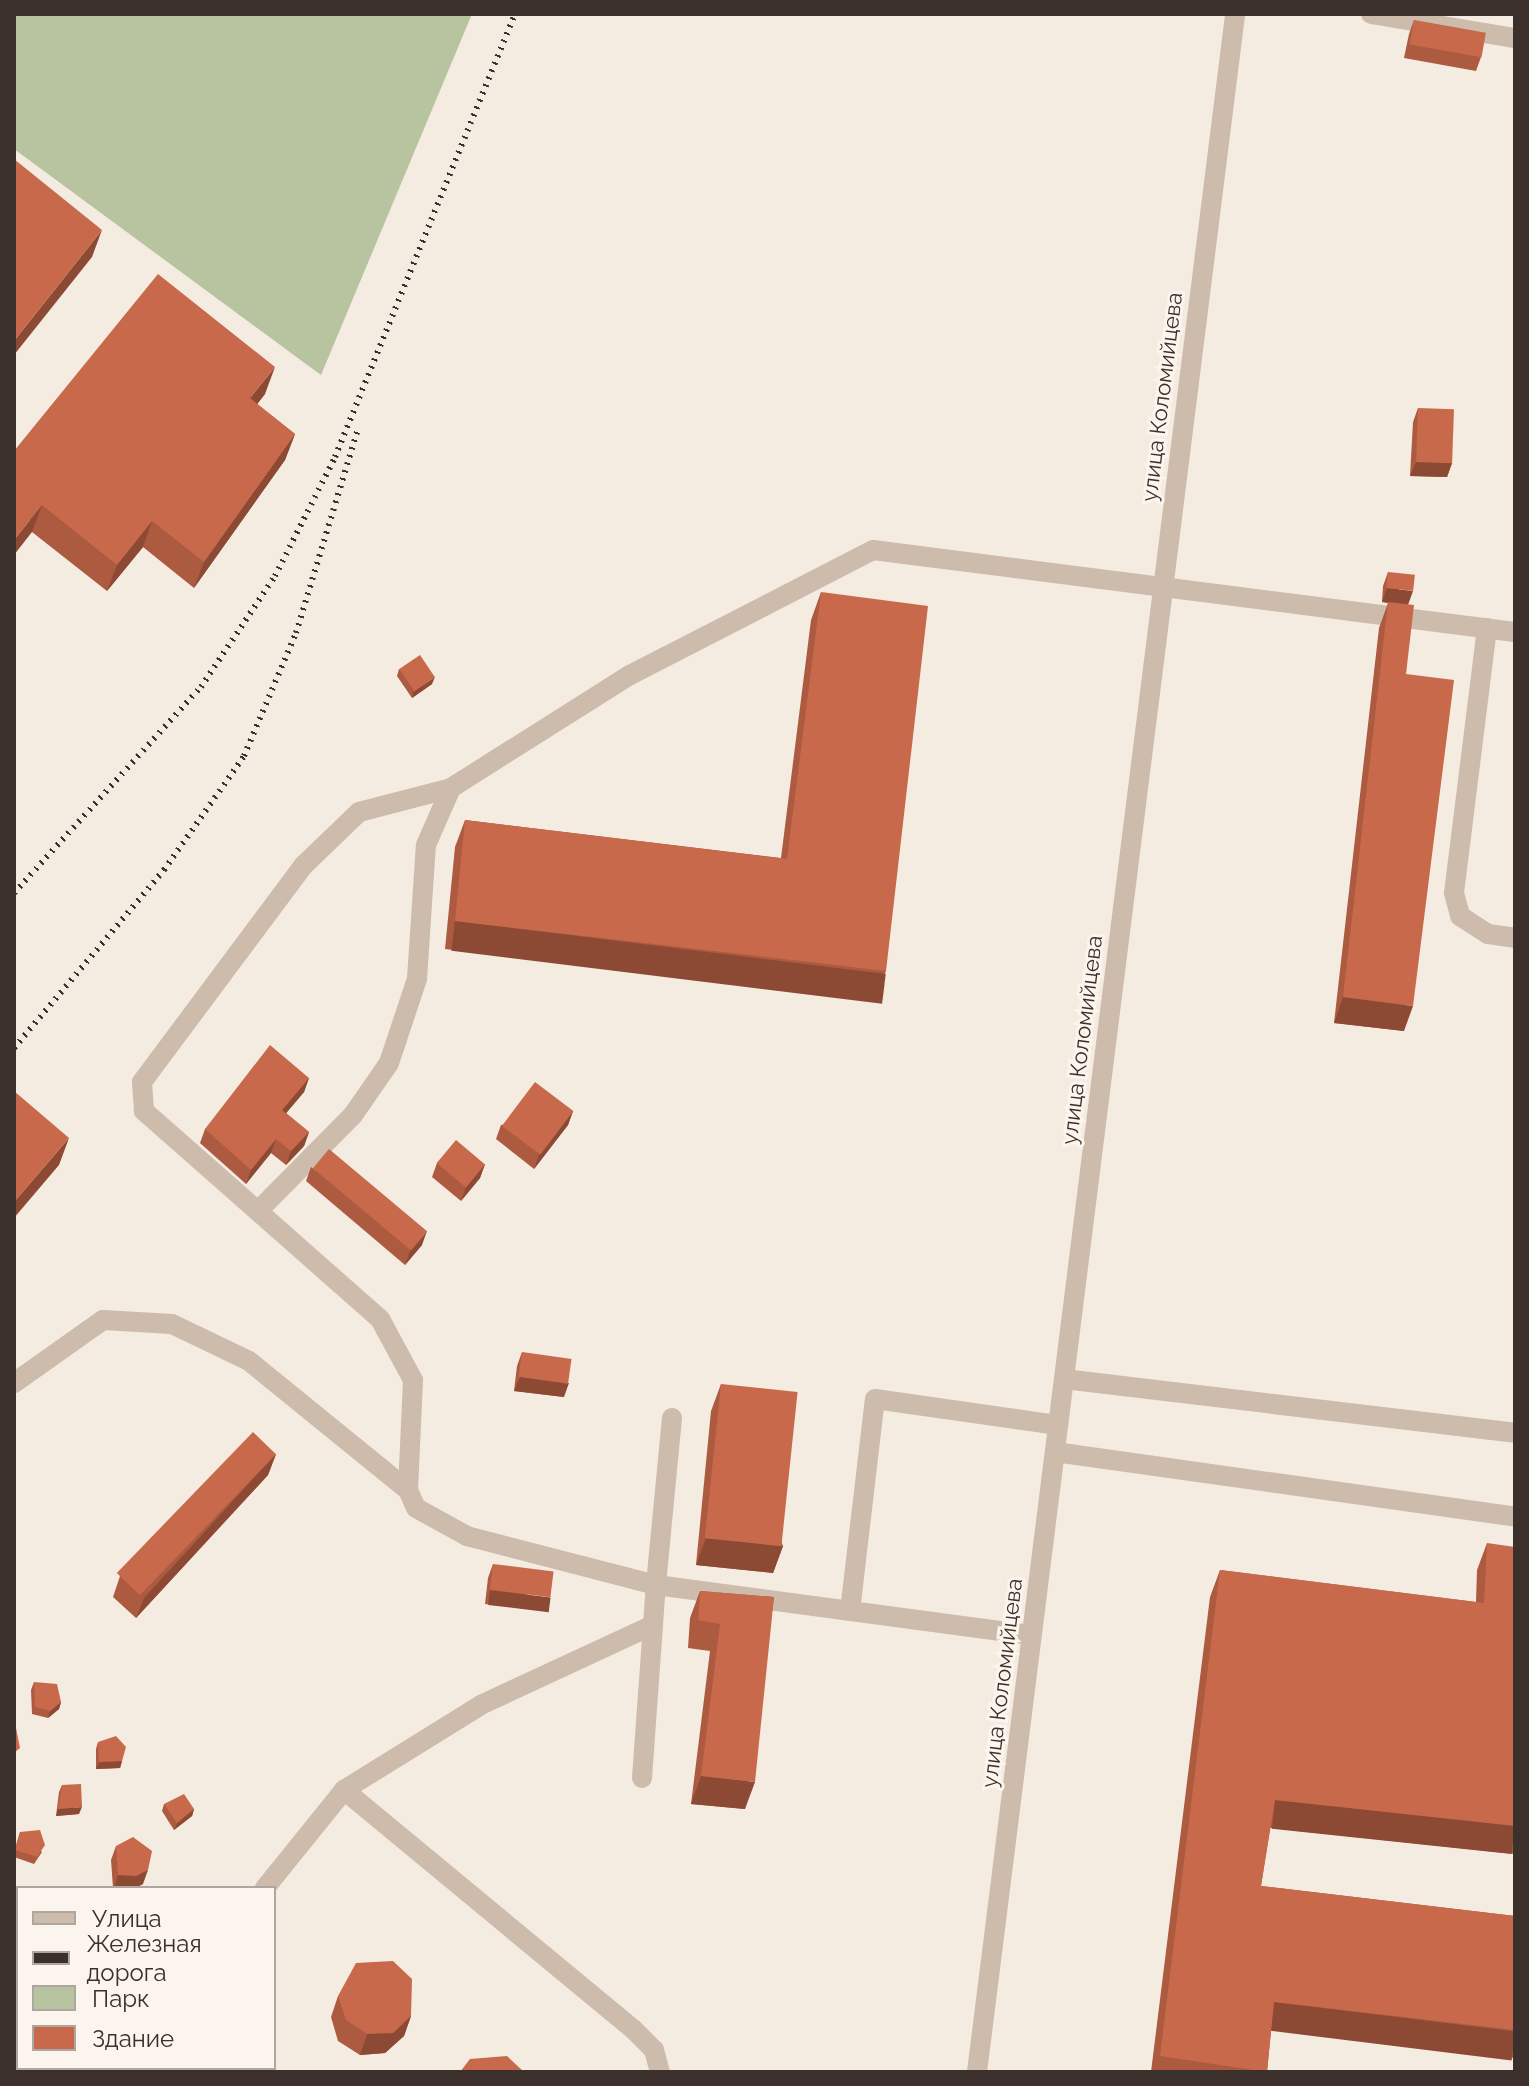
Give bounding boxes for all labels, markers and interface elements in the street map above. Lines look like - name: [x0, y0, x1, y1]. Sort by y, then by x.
- street label: улица Коломийцева: [1136, 291, 1188, 503]
- street label: улица Коломийцева: [1056, 934, 1108, 1146]
- street label: улица Коломийцева: [976, 1577, 1028, 1789]
- legend: [16, 1886, 276, 2070]
- text: Улица: [92, 1904, 162, 1933]
- text: Железная дорога: [86, 1929, 202, 1987]
- text: Парк: [92, 1984, 150, 2013]
- text: Здание: [92, 2024, 174, 2053]

